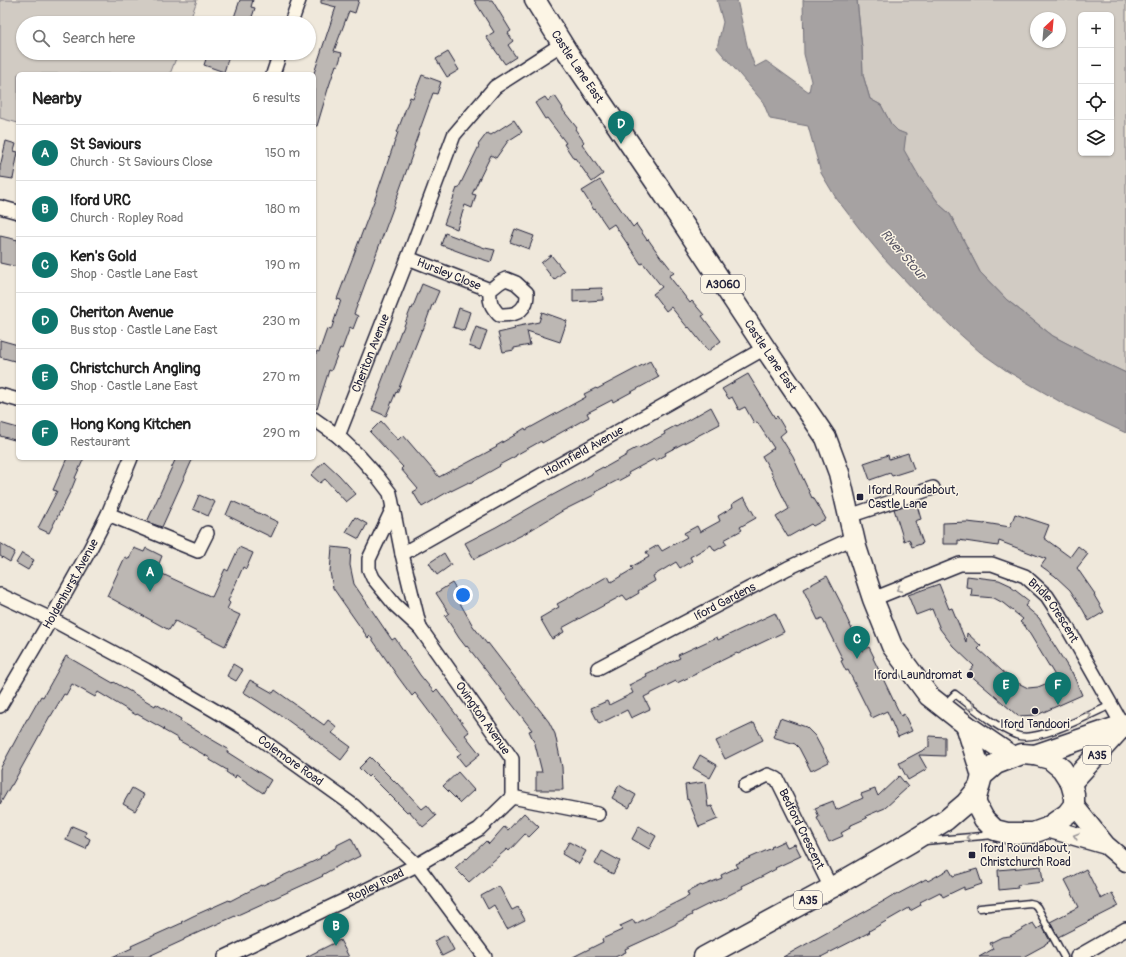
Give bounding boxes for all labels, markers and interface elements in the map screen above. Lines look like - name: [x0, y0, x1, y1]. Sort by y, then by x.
- north arrow: [1030, 12, 1066, 48]
- map controls: [1078, 12, 1114, 156]
- button: +: [1078, 12, 1114, 48]
- search box: [16, 16, 316, 60]
- icon: search: [30, 27, 52, 49]
- street label: Castle Lane East: [548, 28, 607, 106]
- text: Search here: [62, 29, 135, 48]
- button: −: [1078, 48, 1114, 84]
- button: locate: [1078, 84, 1114, 120]
- text: Nearby: [32, 88, 81, 109]
- text: 6 results: [253, 90, 300, 106]
- pin: D: [608, 111, 634, 144]
- button: layers: [1078, 120, 1114, 156]
- text: St Saviours: [70, 135, 141, 154]
- text: A: [41, 145, 49, 161]
- text: 150 m: [265, 145, 300, 161]
- text: Church · St Saviours Close: [70, 154, 212, 170]
- text: Iford URC: [70, 191, 131, 210]
- text: B: [41, 201, 49, 217]
- text: 180 m: [265, 201, 300, 217]
- text: Church · Ropley Road: [70, 210, 183, 226]
- water label: River Stour: [877, 226, 931, 285]
- text: Ken's Gold: [70, 247, 136, 266]
- street label: Hursley Close: [414, 255, 483, 294]
- text: C: [41, 257, 49, 273]
- text: 190 m: [265, 257, 300, 273]
- text: Shop · Castle Lane East: [70, 266, 198, 282]
- road number: A3060: [701, 275, 745, 293]
- text: Cheriton Avenue: [70, 303, 174, 322]
- street label: Cheriton Avenue: [349, 312, 393, 395]
- text: D: [41, 313, 49, 329]
- text: 230 m: [263, 313, 300, 329]
- street label: Castle Lane East: [741, 317, 800, 396]
- text: Bus stop · Castle Lane East: [70, 322, 218, 338]
- text: Christchurch Angling: [70, 359, 200, 378]
- text: E: [42, 369, 48, 385]
- text: 270 m: [263, 369, 300, 385]
- text: Shop · Castle Lane East: [70, 378, 198, 394]
- text: Hong Kong Kitchen: [70, 415, 191, 434]
- street label: Holmfield Avenue: [542, 423, 626, 480]
- text: F: [41, 425, 49, 441]
- text: 290 m: [263, 425, 300, 441]
- text: Restaurant: [70, 434, 130, 450]
- place label: Iford Roundabout, Castle Lane: [868, 483, 958, 512]
- marker: Iford Roundabout, Castle Lane: [855, 492, 865, 502]
- street label: Holdenhurst Avenue: [40, 536, 102, 632]
- pin: A: [137, 559, 163, 592]
- street label: Bridle Crescent: [1025, 575, 1082, 646]
- street label: Iford Gardens: [691, 579, 759, 624]
- one-way arrow: [896, 584, 903, 592]
- your location: [453, 585, 473, 605]
- pin: C: [844, 626, 870, 659]
- place label: Iford Laundromat: [874, 668, 962, 683]
- marker: Iford Laundromat: [965, 670, 975, 680]
- pin: E: [993, 672, 1019, 705]
- pin: F: [1045, 672, 1071, 705]
- street label: Ovington Avenue: [452, 679, 513, 758]
- one-way arrow: [968, 702, 975, 710]
- marker: Iford Tandoori: [1030, 706, 1040, 716]
- one-way arrow: [1084, 712, 1092, 720]
- place label: Iford Tandoori: [1000, 717, 1070, 732]
- street label: Colemore Road: [255, 732, 326, 790]
- road number: A35: [1083, 746, 1111, 764]
- street label: Bedford Crescent: [775, 786, 828, 872]
- one-way arrow: [966, 832, 972, 841]
- one-way arrow: [1073, 832, 1080, 841]
- place label: Iford Roundabout, Christchurch Road: [980, 841, 1071, 870]
- marker: Iford Roundabout, Christchurch Road: [967, 850, 977, 860]
- street label: Ropley Road: [345, 866, 407, 906]
- road number: A35: [794, 891, 822, 909]
- pin: B: [323, 913, 349, 946]

